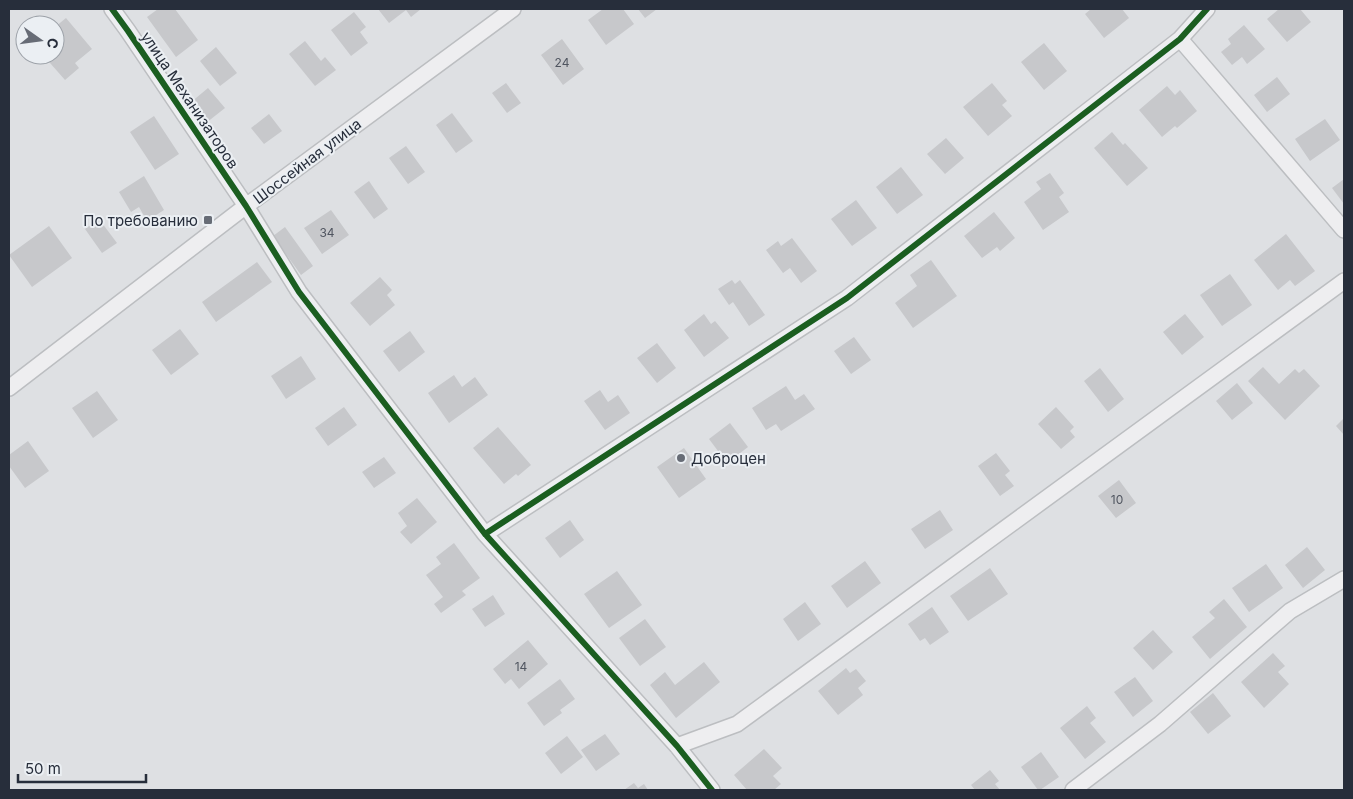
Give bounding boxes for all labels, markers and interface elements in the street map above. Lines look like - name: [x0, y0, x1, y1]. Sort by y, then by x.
- north arrow: [15, 15, 65, 65]
- street label: улица Механизаторов: [137, 28, 243, 172]
- text: С: [44, 36, 63, 50]
- house number: 24: [555, 55, 570, 70]
- street label: Шоссейная улица: [249, 114, 365, 208]
- place label: По требованию: [83, 211, 198, 230]
- marker: По требованию: [202, 214, 214, 226]
- house number: 34: [319, 225, 335, 240]
- place label: Доброцен: [691, 449, 766, 468]
- marker: Доброцен: [675, 452, 687, 464]
- house number: 10: [1111, 492, 1123, 507]
- house number: 14: [515, 659, 528, 674]
- scale bar: [18, 752, 145, 784]
- text: 50 m: [25, 759, 61, 778]

